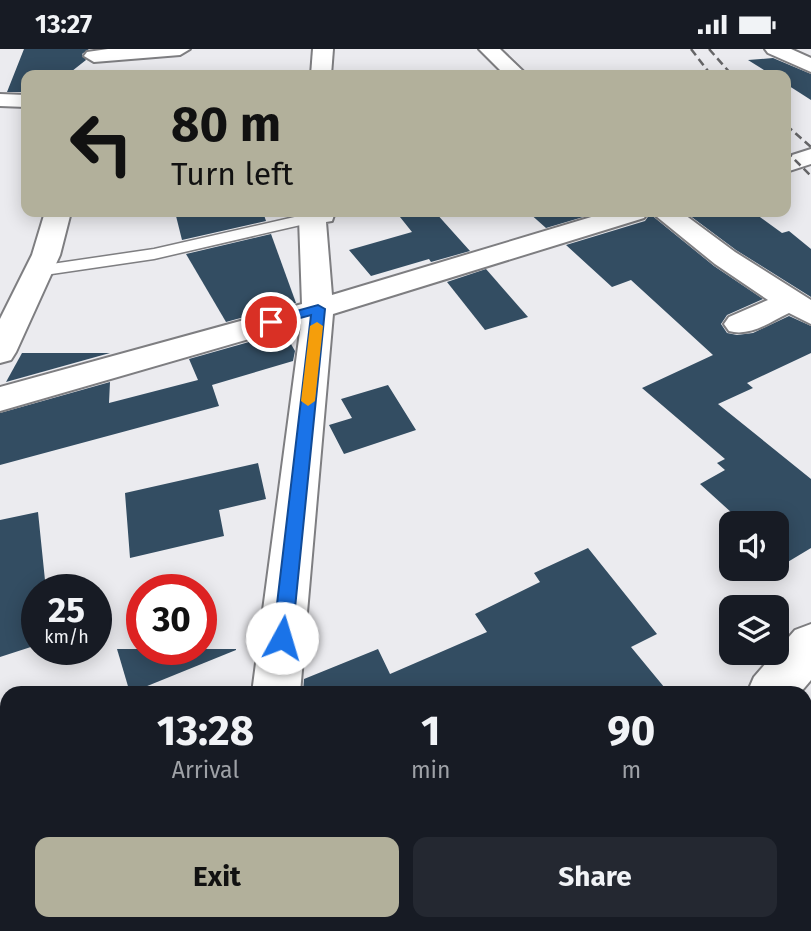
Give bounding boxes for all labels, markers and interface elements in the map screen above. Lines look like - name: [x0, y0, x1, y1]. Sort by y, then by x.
- text: 13:27: [35, 9, 92, 40]
- text: 80 m: [171, 95, 281, 154]
- icon: left: [56, 98, 147, 189]
- text: Turn left: [171, 155, 293, 193]
- pin: [241, 292, 301, 352]
- icon: arrive: [252, 303, 290, 341]
- map controls: [719, 511, 789, 665]
- button: sound: [719, 511, 789, 581]
- speed limit sign: 30: [126, 574, 217, 665]
- text: 25: [48, 589, 85, 631]
- button: layers: [719, 595, 789, 665]
- position arrow: [245, 601, 319, 675]
- text: km/h: [44, 626, 89, 648]
- text: 13:28: [157, 706, 254, 756]
- text: 1: [421, 706, 440, 756]
- text: 90: [607, 706, 655, 756]
- text: Arrival: [172, 756, 239, 784]
- text: min: [411, 756, 451, 784]
- text: m: [621, 756, 641, 784]
- button: Exit: [35, 837, 399, 917]
- button: Share: [413, 837, 777, 917]

